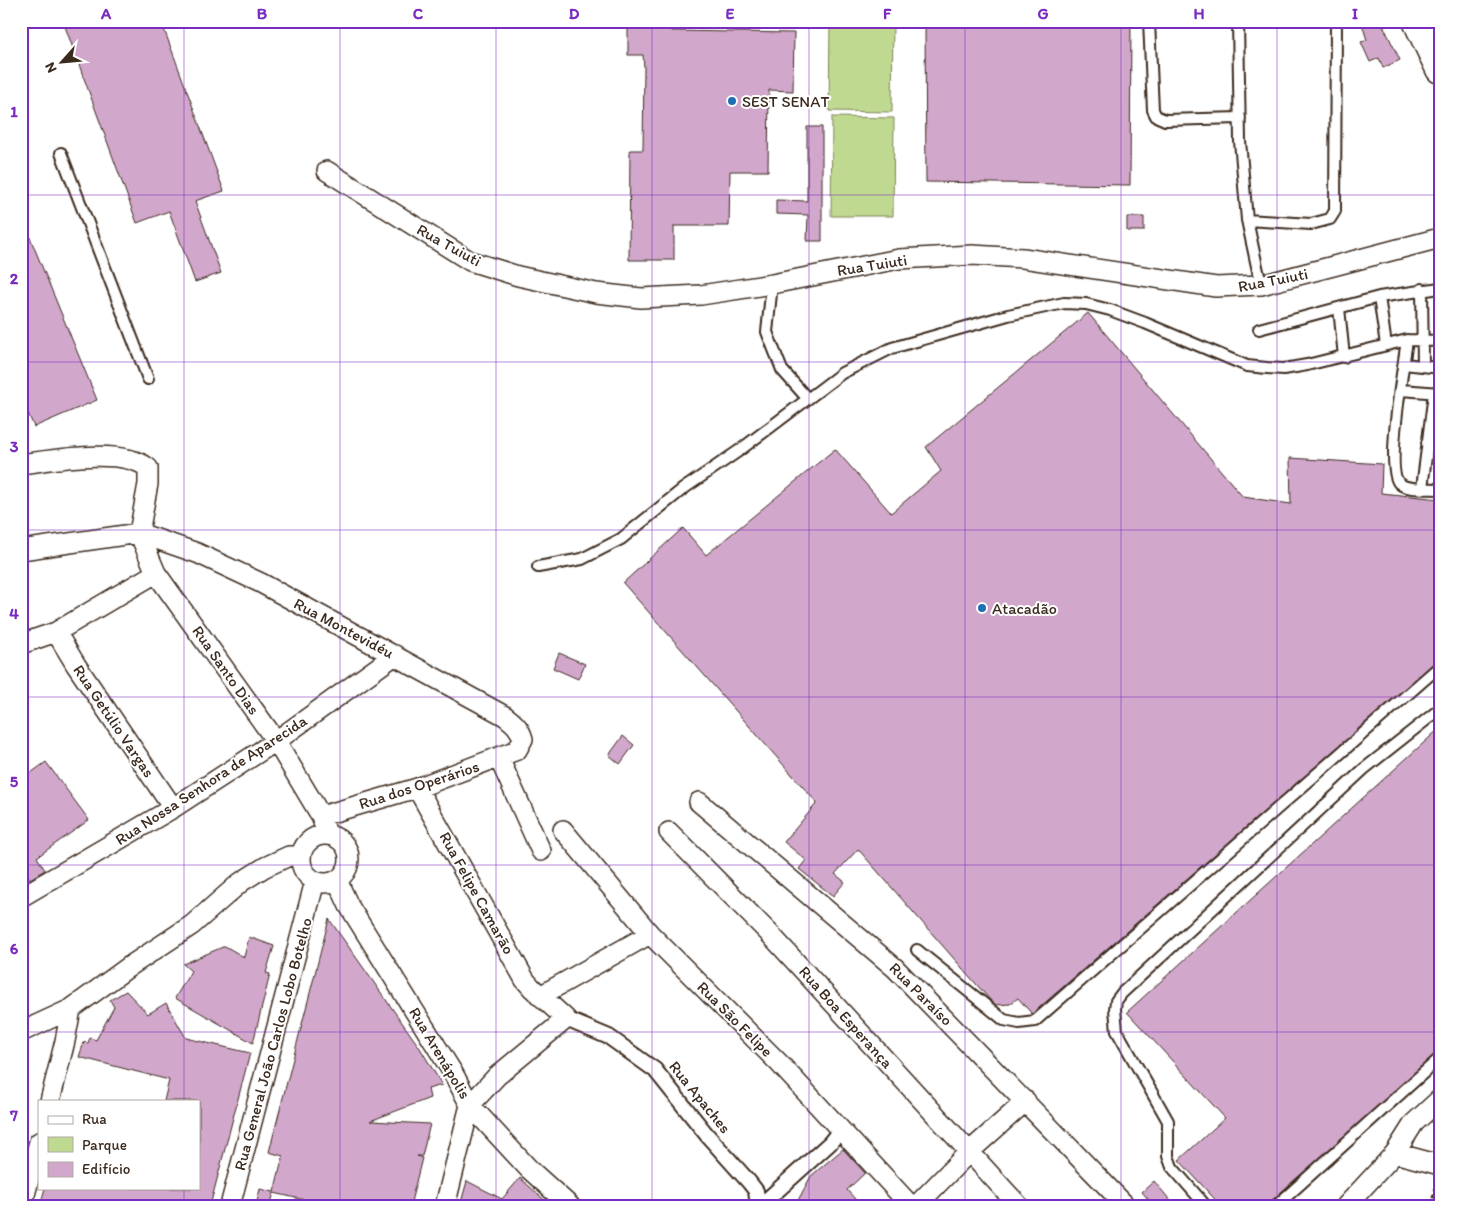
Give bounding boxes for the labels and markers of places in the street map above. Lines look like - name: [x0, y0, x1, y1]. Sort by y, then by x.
- place label: SEST SENAT: [742, 92, 829, 111]
- marker: SEST SENAT: [726, 95, 738, 107]
- place label: Atacadão: [992, 599, 1057, 618]
- marker: Atacadão: [976, 602, 988, 614]

